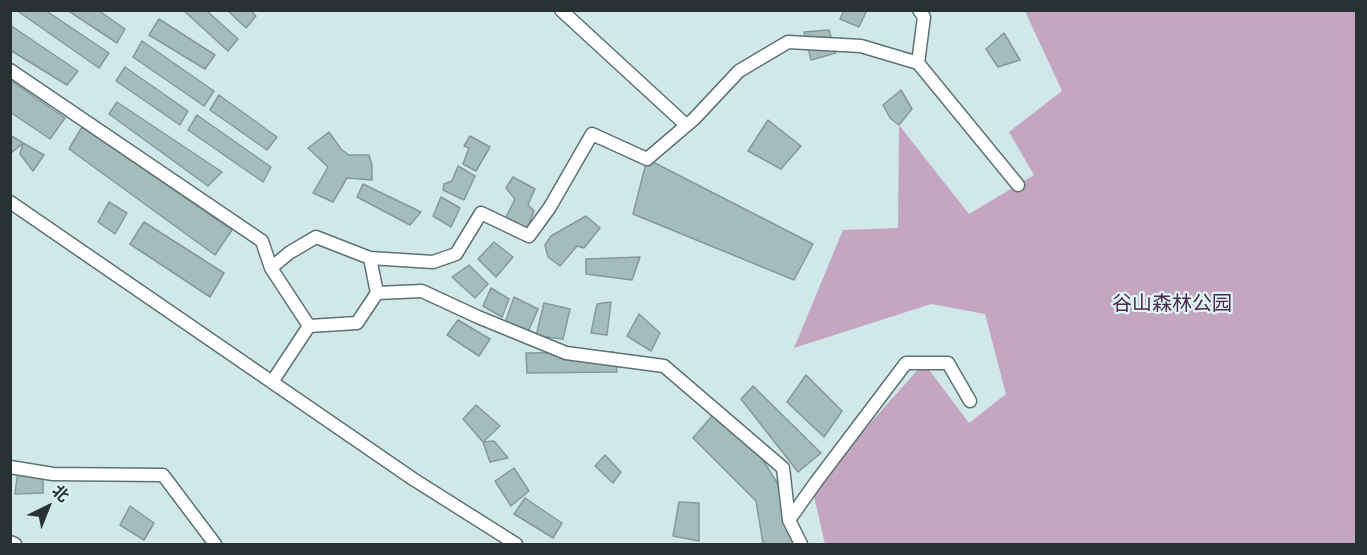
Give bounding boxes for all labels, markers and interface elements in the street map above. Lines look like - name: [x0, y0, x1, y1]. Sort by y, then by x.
- park label: 谷山森林公园: [1112, 292, 1232, 316]
- north arrow: [18, 477, 78, 537]
- text: 北: [49, 482, 72, 505]

